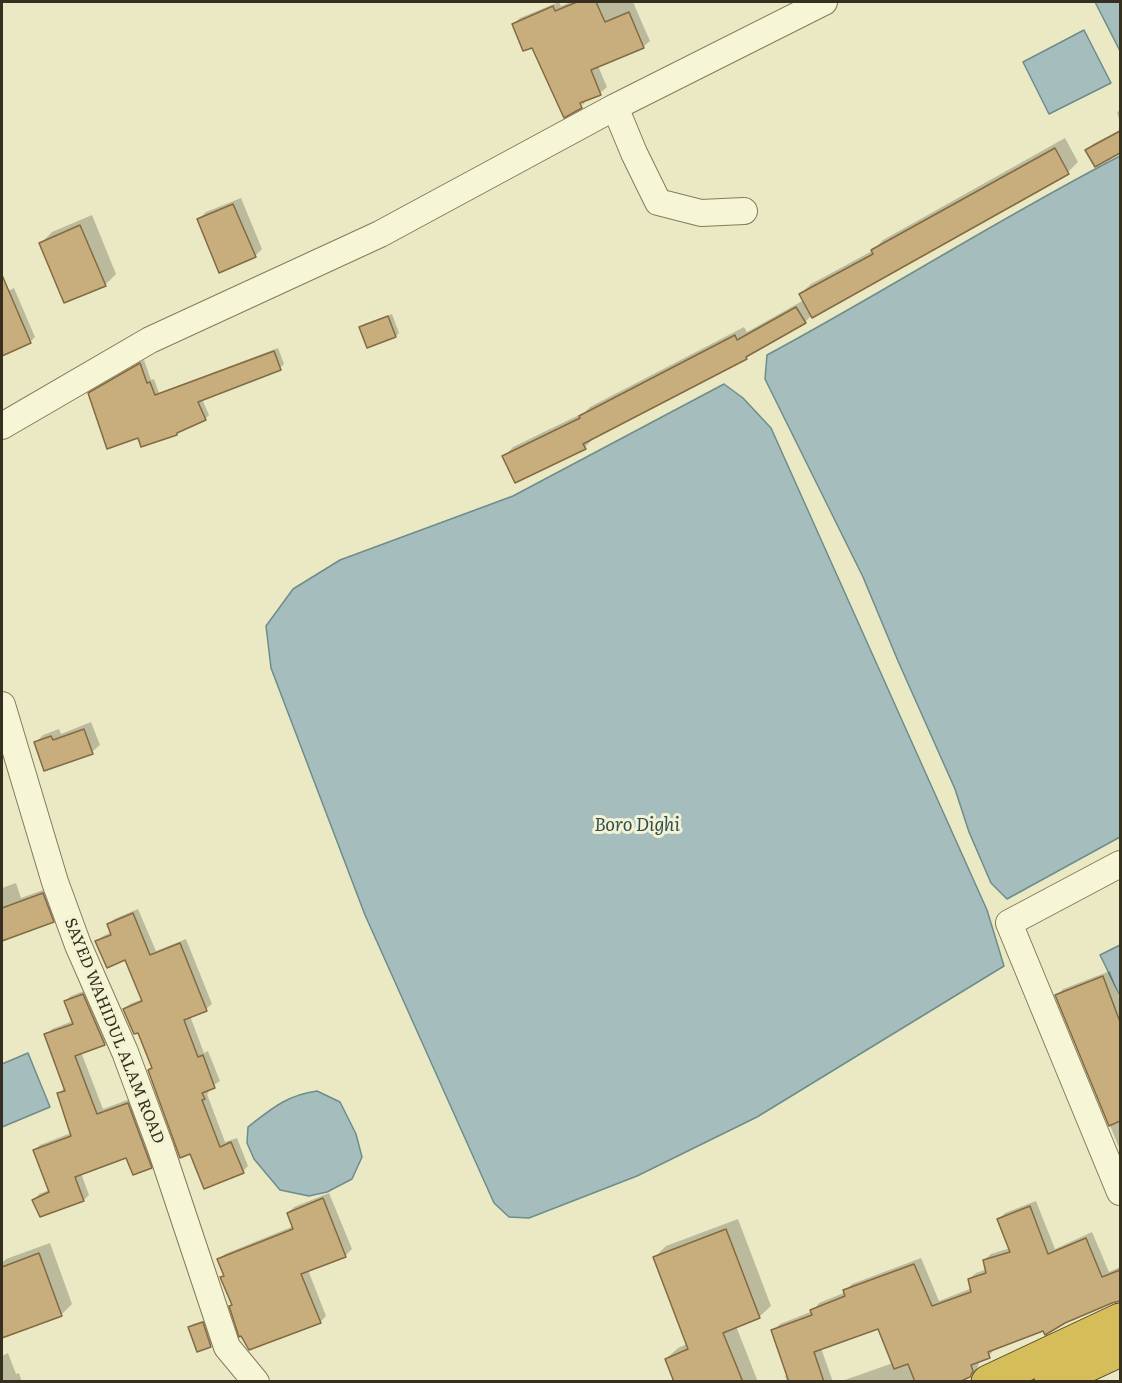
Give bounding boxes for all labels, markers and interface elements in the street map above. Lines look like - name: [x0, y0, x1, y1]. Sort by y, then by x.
- water label: Boro Dighi: [594, 815, 680, 837]
- street label: SAYED WAHIDUL ALAM ROAD: [60, 915, 168, 1147]

